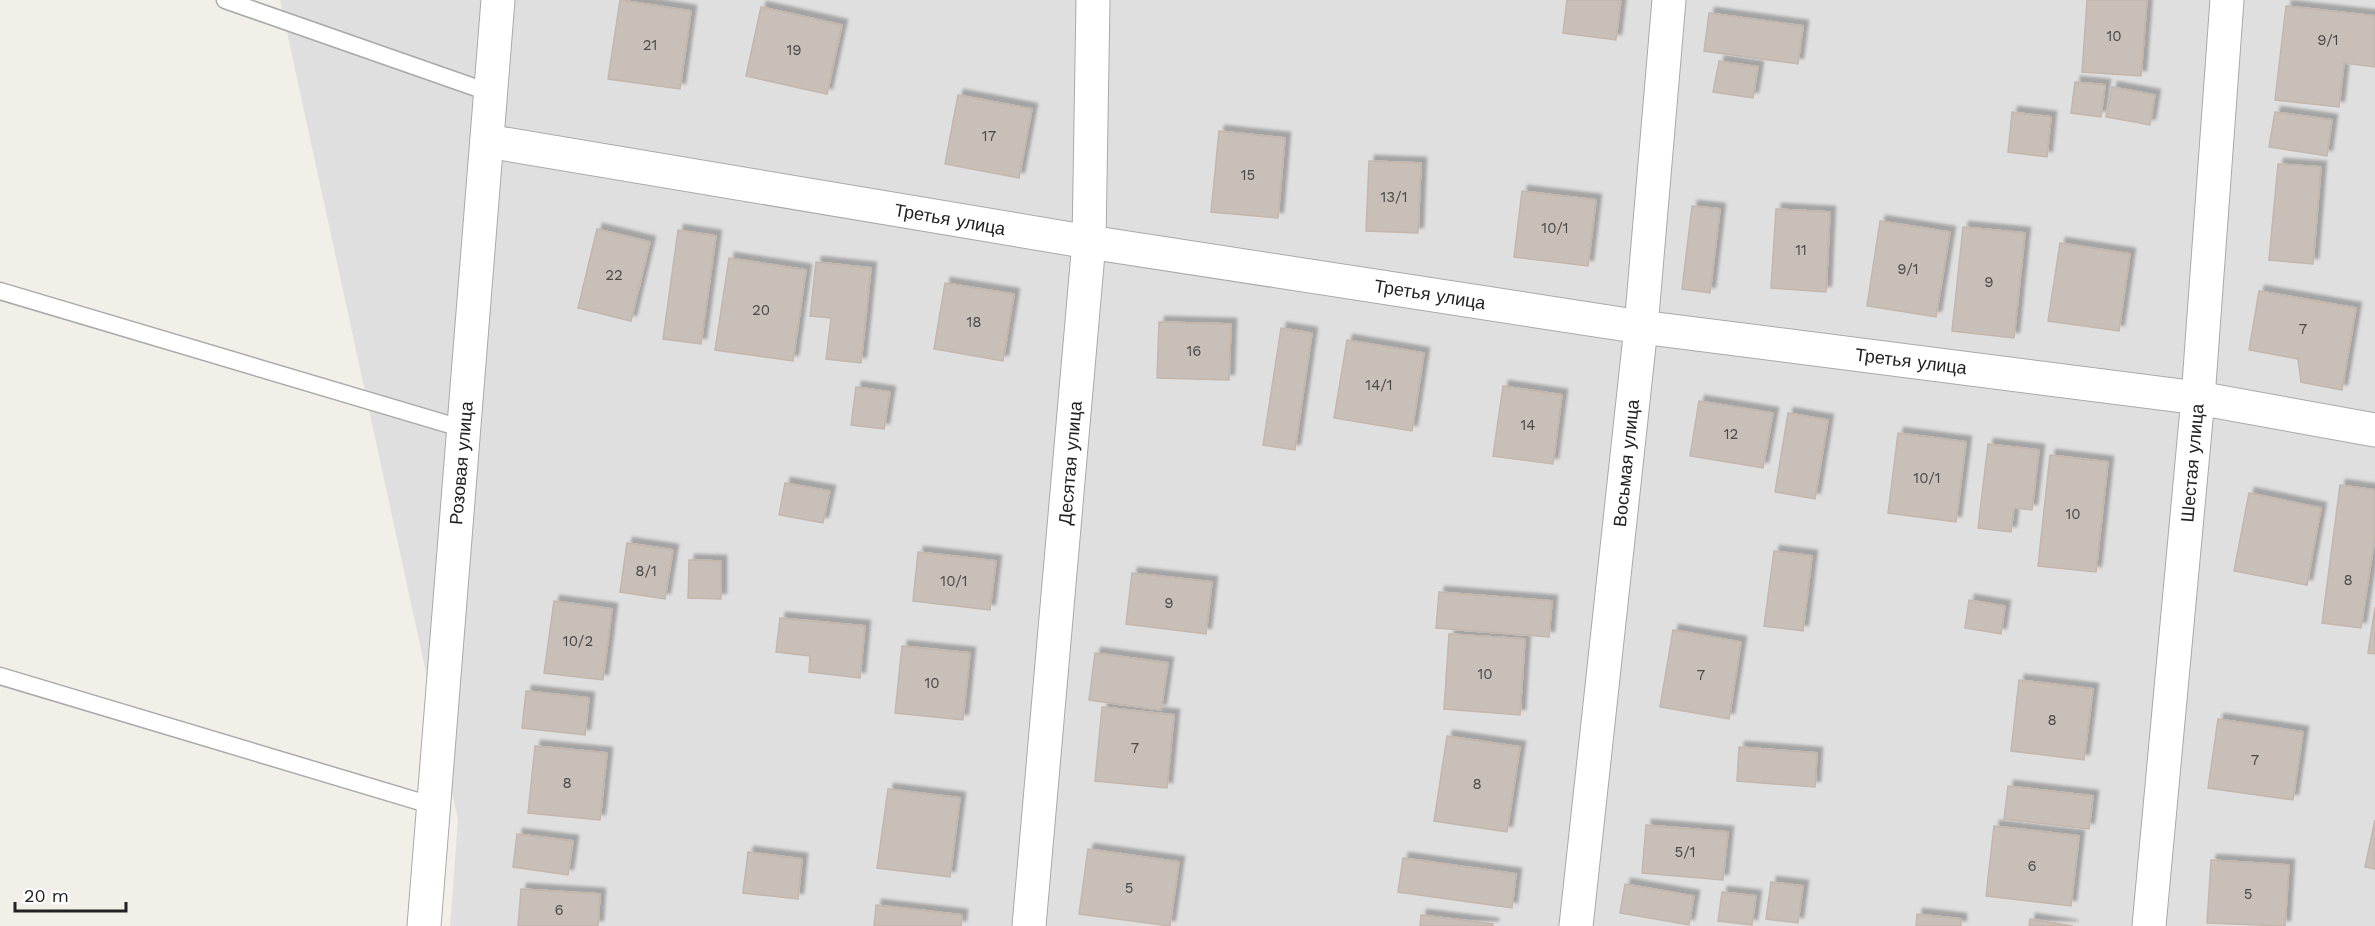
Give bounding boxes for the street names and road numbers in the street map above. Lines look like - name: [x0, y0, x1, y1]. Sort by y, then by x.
- street label: Третья улица: [893, 199, 1008, 239]
- street label: Третья улица: [1373, 275, 1488, 313]
- street label: Третья улица: [1854, 344, 1969, 378]
- street label: Восьмая улица: [1609, 397, 1643, 528]
- street label: Розовая улица: [445, 399, 477, 526]
- street label: Десятая улица: [1054, 399, 1086, 526]
- street label: Шестая улица: [2176, 402, 2208, 523]

